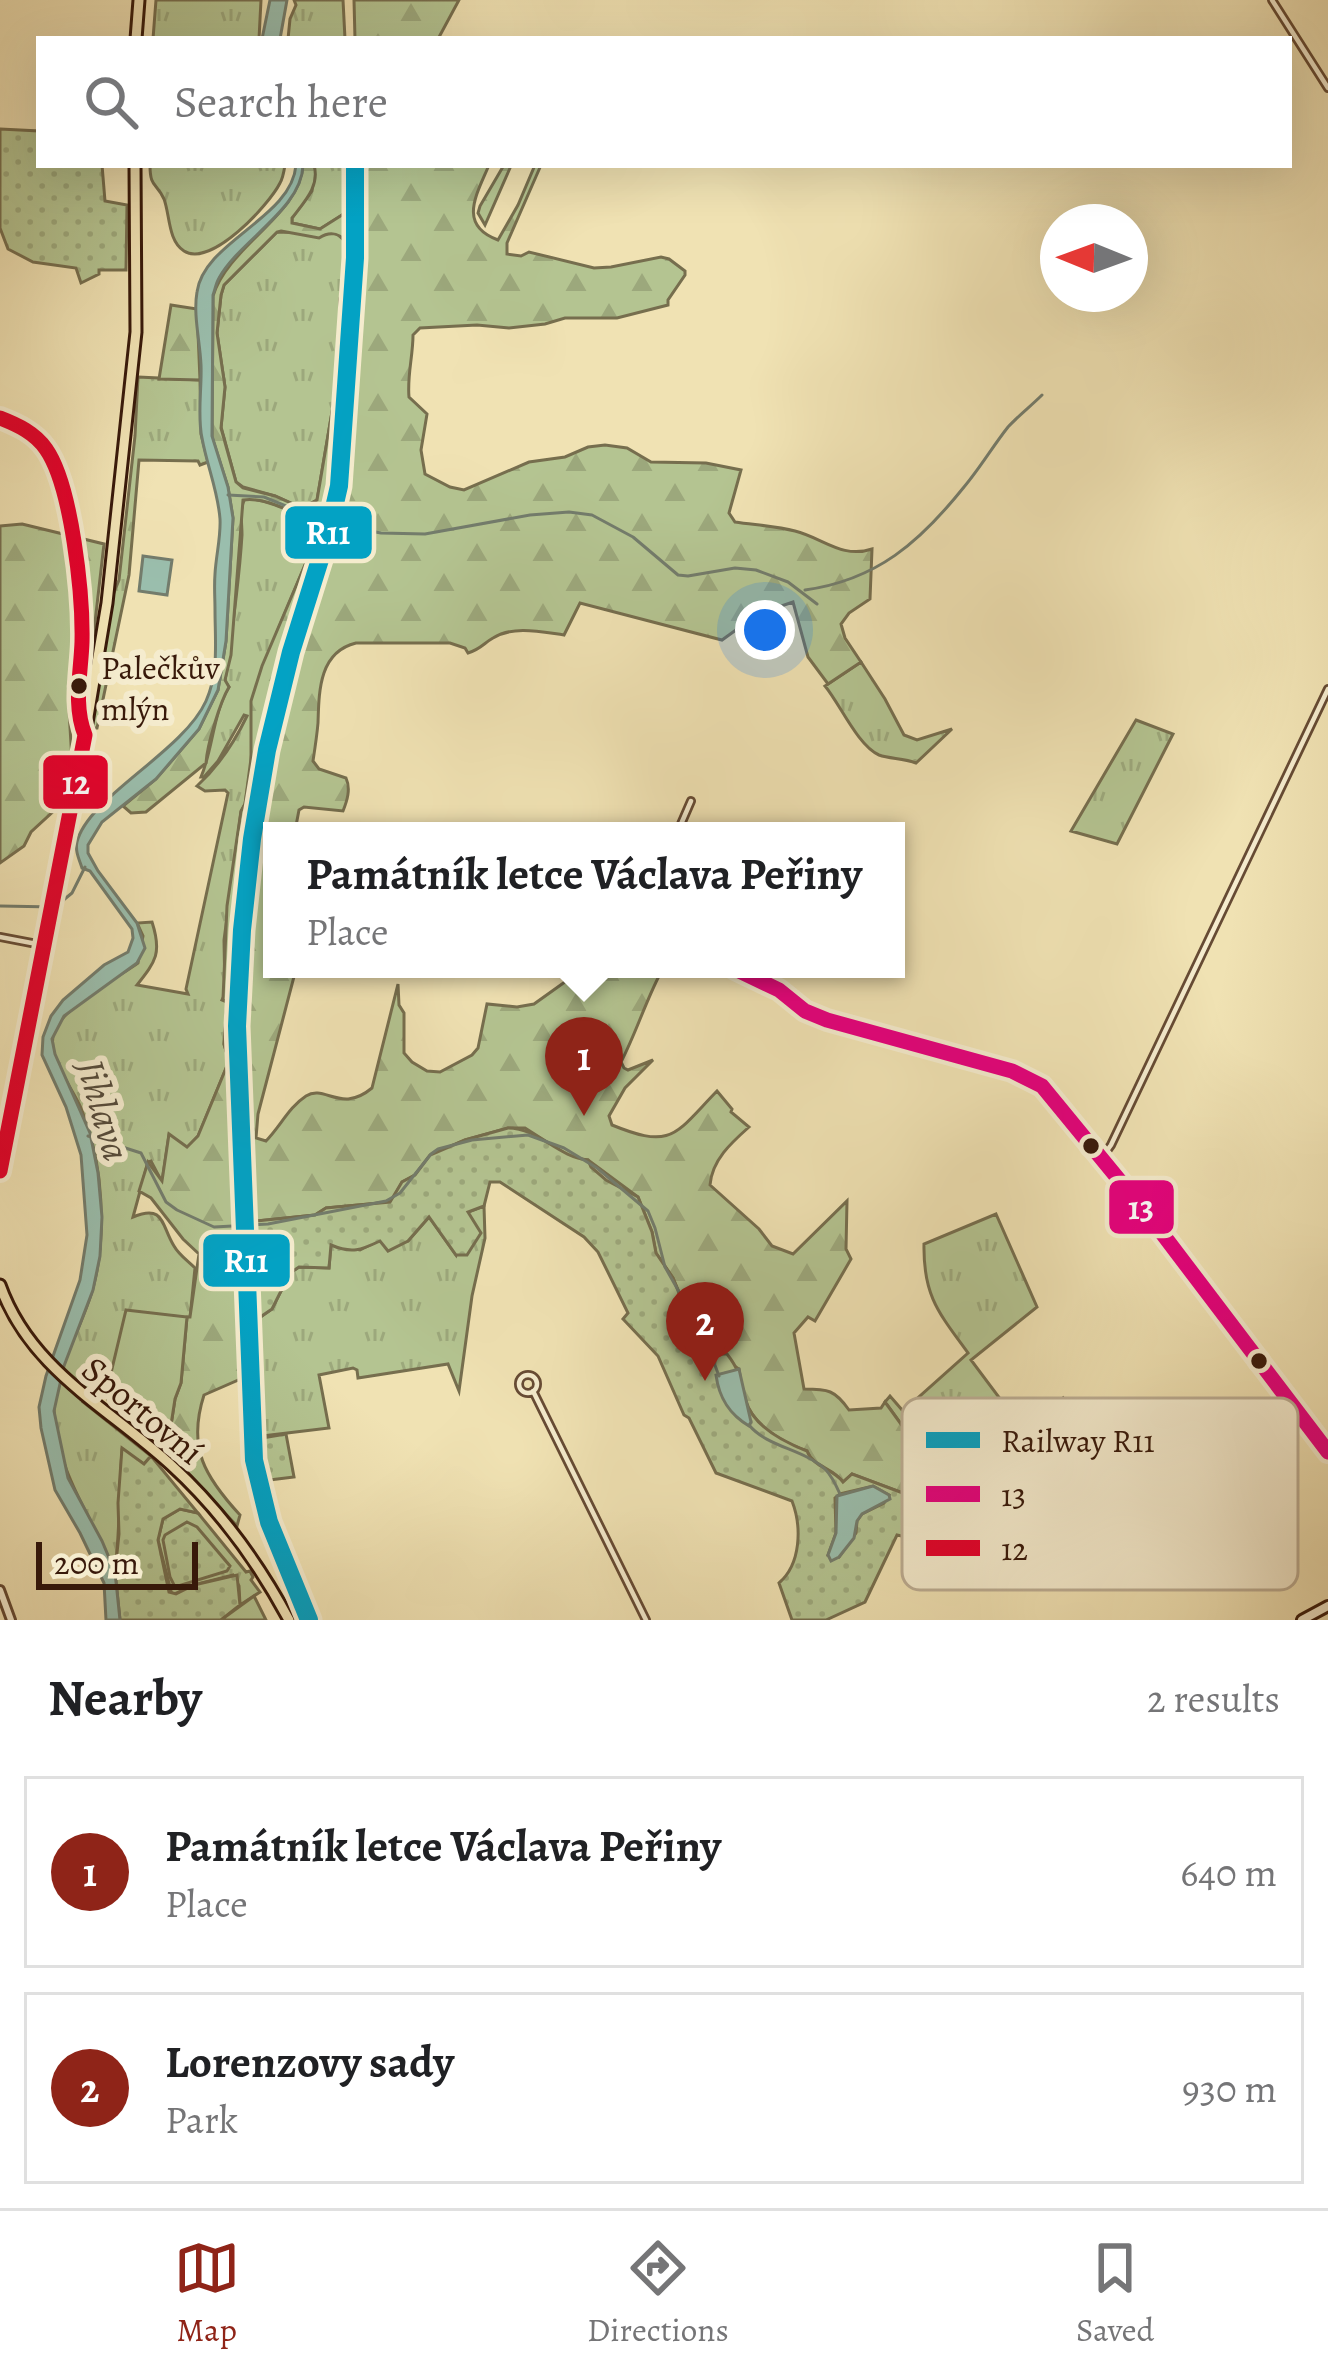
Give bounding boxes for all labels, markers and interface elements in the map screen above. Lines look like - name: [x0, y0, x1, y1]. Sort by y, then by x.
- search box: [36, 36, 1292, 168]
- icon: search: [78, 69, 144, 135]
- text: Search here: [174, 71, 388, 133]
- north arrow: [1040, 204, 1148, 312]
- line badge: R11: [283, 504, 374, 561]
- text: R11: [306, 510, 351, 555]
- your location: [735, 600, 795, 660]
- place label: Palečkův mlýn: [101, 645, 220, 731]
- marker: Palečkův mlýn: [68, 675, 90, 697]
- line badge: 12: [41, 753, 110, 811]
- text: 12: [62, 760, 90, 805]
- popup: [263, 822, 905, 978]
- text: Památník letce Václava Peřiny: [306, 843, 862, 905]
- text: Place: [306, 905, 389, 958]
- pin: 1: [545, 1017, 623, 1116]
- water label: Jihlava: [64, 1053, 144, 1167]
- unlabelled marker: [1080, 1135, 1102, 1157]
- line badge: 13: [1107, 1178, 1176, 1236]
- text: 13: [1128, 1185, 1154, 1230]
- line badge: R11: [201, 1232, 292, 1289]
- text: R11: [224, 1238, 269, 1283]
- pin: 2: [666, 1282, 744, 1381]
- street label: Sportovní: [72, 1345, 214, 1475]
- unlabelled marker: [1248, 1350, 1270, 1372]
- legend: [902, 1398, 1298, 1590]
- text: Railway R11: [1001, 1418, 1155, 1463]
- text: 13: [1001, 1472, 1026, 1517]
- text: 12: [1001, 1526, 1028, 1571]
- scale bar: [36, 1536, 198, 1589]
- text: 200 m: [54, 1540, 139, 1585]
- text: Nearby: [48, 1663, 202, 1733]
- text: 2 results: [1147, 1672, 1280, 1725]
- text: Památník letce Václava Peřiny: [165, 1815, 721, 1877]
- text: 1: [83, 1846, 97, 1899]
- text: 640 m: [1180, 1846, 1277, 1899]
- text: Place: [165, 1877, 248, 1930]
- text: Lorenzovy sady: [165, 2031, 454, 2093]
- text: 2: [81, 2062, 99, 2115]
- text: 930 m: [1182, 2062, 1277, 2115]
- text: Park: [165, 2093, 238, 2146]
- tab: Map: [174, 2235, 240, 2352]
- tab: Directions: [587, 2235, 729, 2352]
- tab: Saved: [1076, 2235, 1154, 2352]

